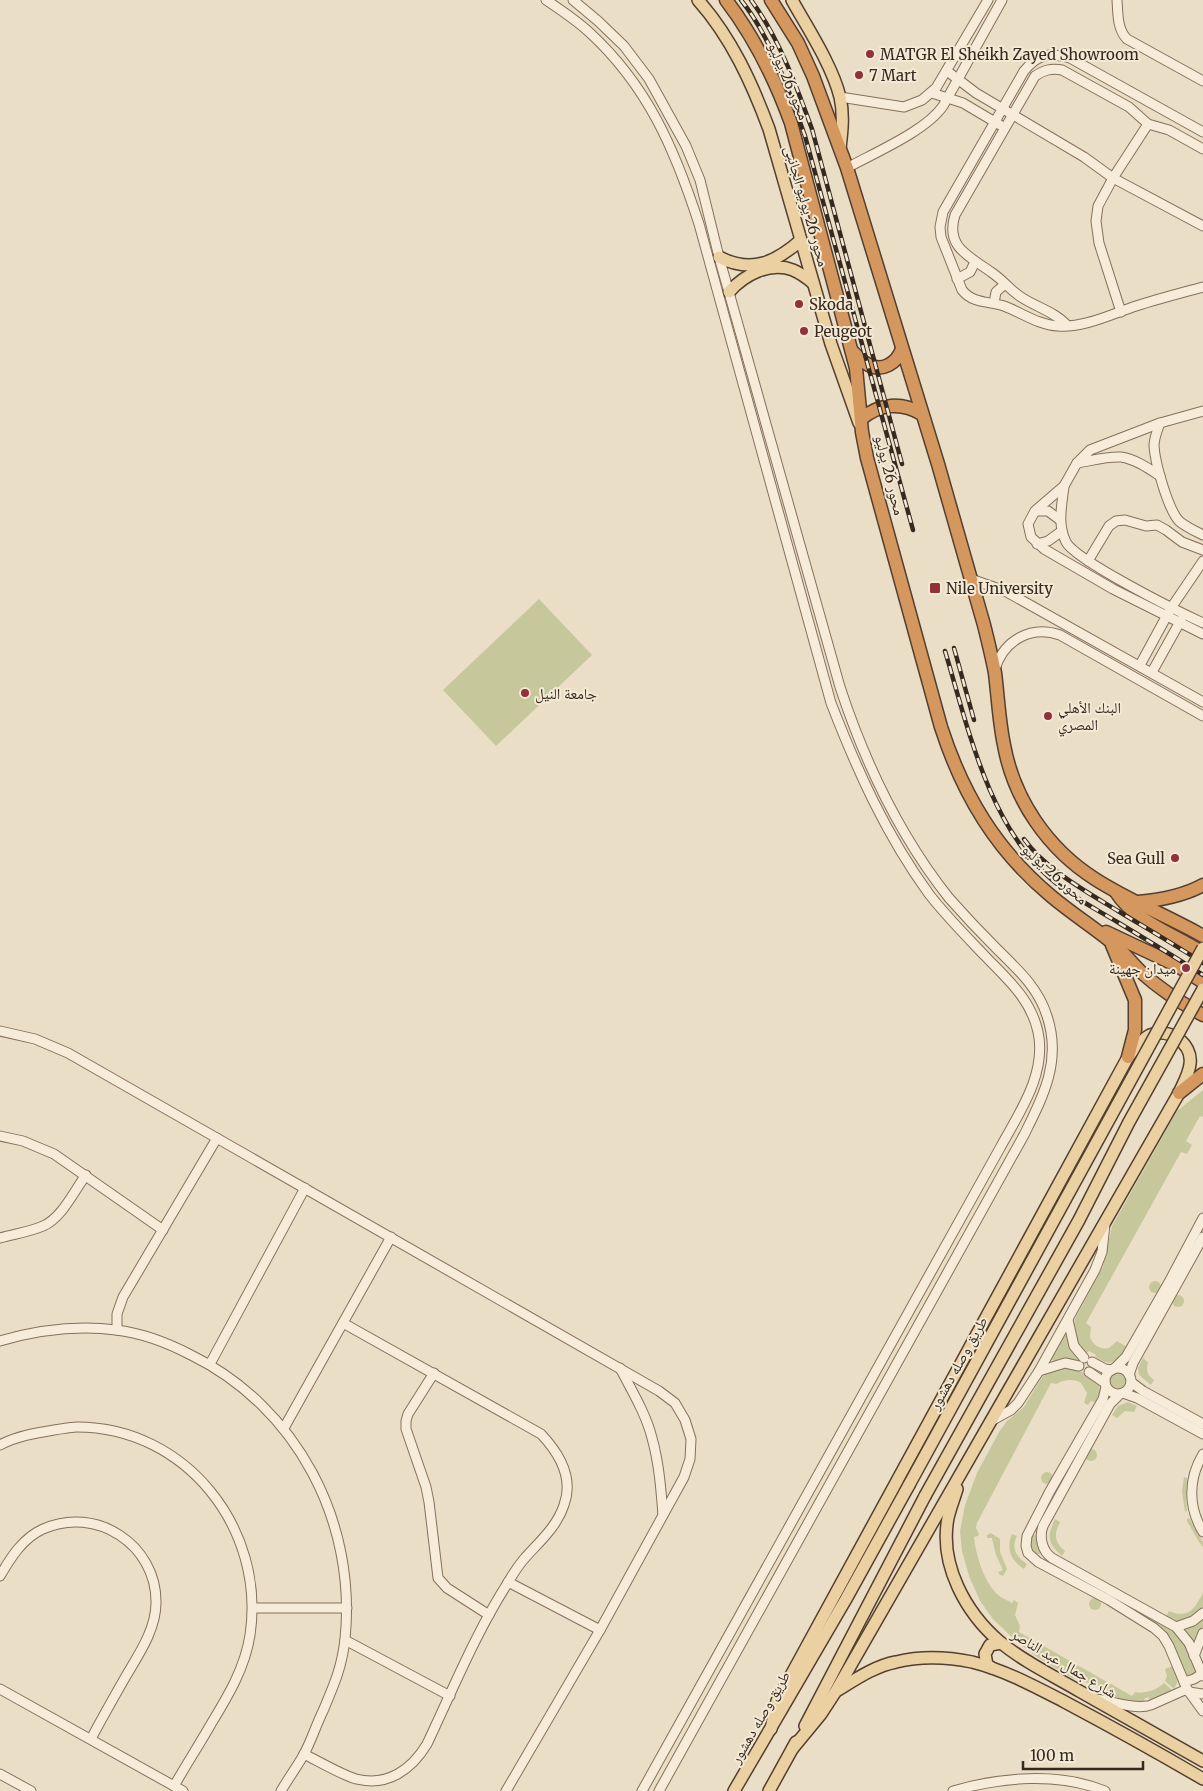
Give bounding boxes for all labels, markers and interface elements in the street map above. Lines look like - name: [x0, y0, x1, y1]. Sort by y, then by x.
- street label: محور 26 يوليو: [764, 39, 814, 123]
- place label: MATGR El Sheikh Zayed Showroom: [880, 45, 1139, 64]
- marker: MATGR El Sheikh Zayed Showroom: [864, 48, 876, 60]
- place label: 7 Mart: [869, 66, 917, 85]
- marker: 7 Mart: [853, 69, 865, 81]
- street label: محور 26 يوليو الجانبى: [780, 143, 833, 269]
- place label: Skoda: [809, 295, 853, 314]
- marker: Skoda: [793, 298, 805, 310]
- place label: Peugeot: [814, 322, 872, 341]
- marker: Peugeot: [798, 325, 810, 337]
- street label: محور 26 يوليو: [871, 433, 909, 517]
- place label: Nile University: [946, 579, 1053, 598]
- marker: Nile University: [928, 581, 942, 595]
- place label: جامعة النيل: [535, 684, 598, 704]
- marker: جامعة النيل: [519, 687, 531, 699]
- place label: البنك الأهلي المصري: [1058, 698, 1121, 736]
- marker: البنك الأهلي المصري: [1042, 710, 1054, 722]
- street label: محور 26 يوليو: [1018, 839, 1092, 909]
- place label: Sea Gull: [1107, 849, 1165, 868]
- marker: Sea Gull: [1169, 852, 1181, 864]
- place label: ميدان جهينة: [1109, 959, 1176, 979]
- marker: ميدان جهينة: [1180, 962, 1192, 974]
- street label: طريق وصله دهشور: [924, 1313, 992, 1414]
- street label: شارع جمال عبد الناصر: [1007, 1624, 1120, 1703]
- street label: طريق وصله دهشور: [725, 1667, 795, 1768]
- scale bar: [1023, 1738, 1143, 1770]
- text: 100 m: [1030, 1746, 1074, 1765]

